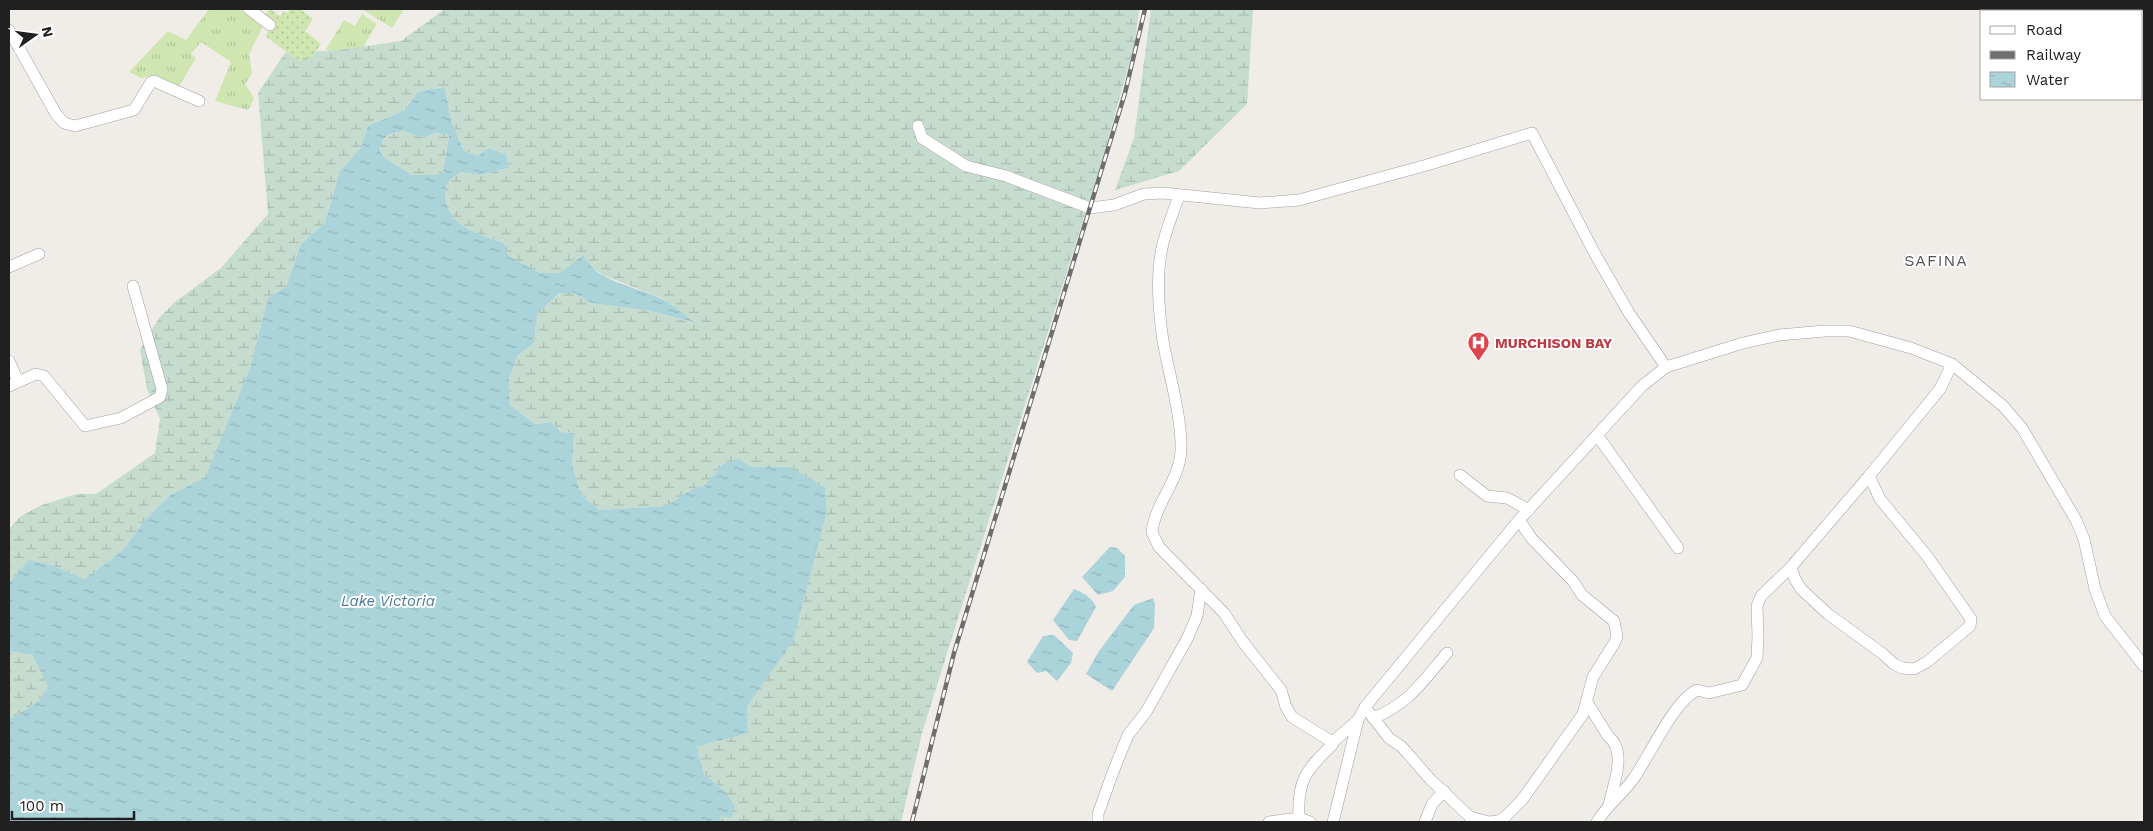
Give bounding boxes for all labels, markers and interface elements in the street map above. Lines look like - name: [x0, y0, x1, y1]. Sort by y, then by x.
- north arrow: [10, 10, 60, 60]
- legend: [1980, 10, 2143, 100]
- text: Road: [2026, 21, 2063, 39]
- text: N: [39, 25, 57, 39]
- text: Railway: [2026, 46, 2081, 64]
- text: Water: [2026, 71, 2069, 89]
- district label: SAFINA: [1904, 251, 1968, 270]
- hospital icon: MURCHISON BAY: [1467, 331, 1491, 362]
- place label: MURCHISON BAY: [1495, 335, 1613, 351]
- water label: Lake Victoria: [341, 592, 435, 610]
- scale bar: [12, 788, 135, 820]
- text: 100 m: [20, 797, 64, 815]

